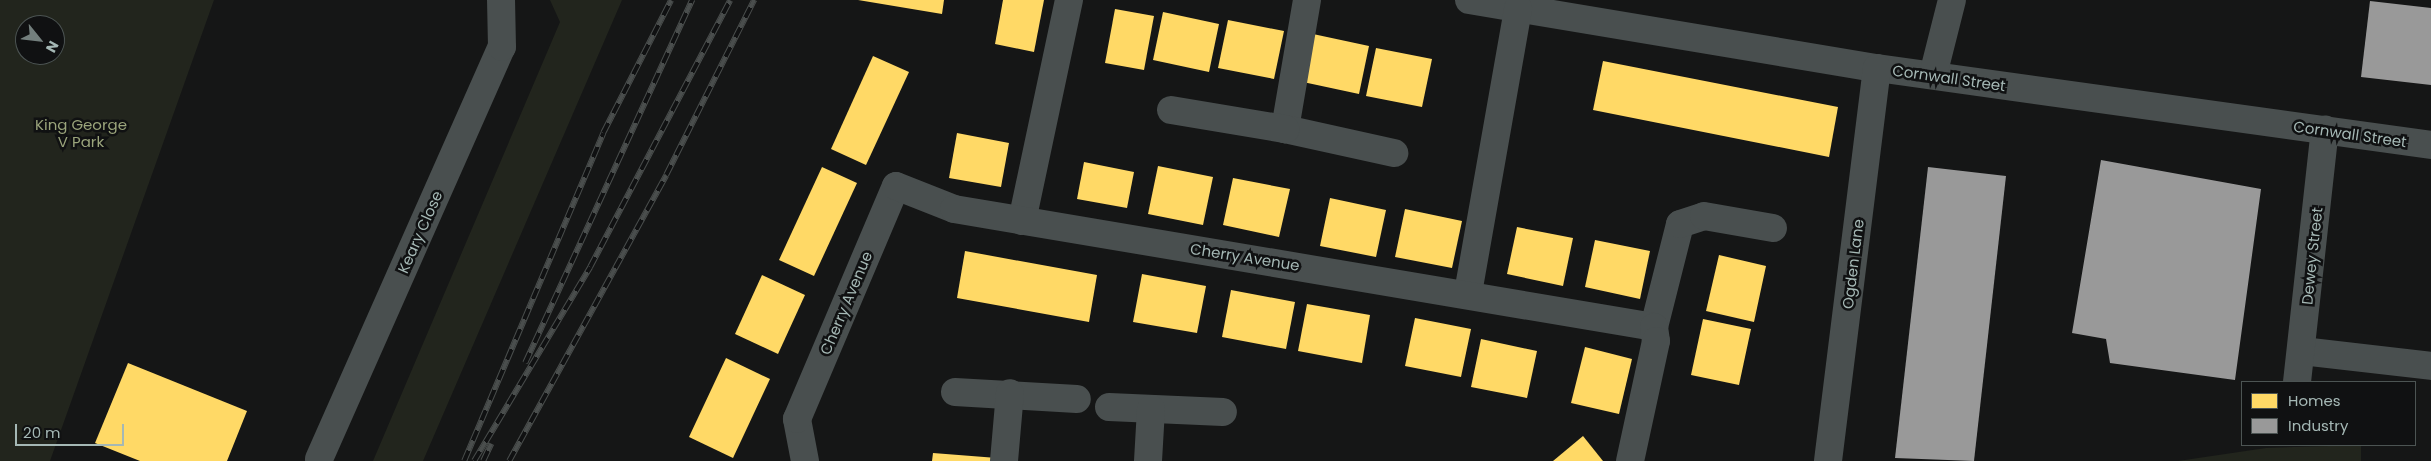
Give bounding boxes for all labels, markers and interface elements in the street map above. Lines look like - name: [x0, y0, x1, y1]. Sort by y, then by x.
- north arrow: [15, 15, 65, 65]
- text: N: [41, 37, 64, 56]
- street label: Cornwall Street: [1891, 61, 2007, 95]
- park label: King George V Park: [35, 115, 127, 150]
- street label: Cornwall Street: [2292, 117, 2408, 151]
- street label: Keary Close: [394, 188, 446, 276]
- street label: Dewey Street: [2298, 206, 2326, 306]
- street label: Ogden Lane: [1839, 218, 1867, 310]
- street label: Cherry Avenue: [1189, 239, 1301, 275]
- street label: Cherry Avenue: [816, 249, 876, 357]
- legend: [2241, 381, 2416, 446]
- text: Homes: [2288, 390, 2341, 411]
- scale bar: [18, 414, 126, 446]
- text: Industry: [2288, 415, 2348, 436]
- text: 20 m: [23, 422, 61, 443]

